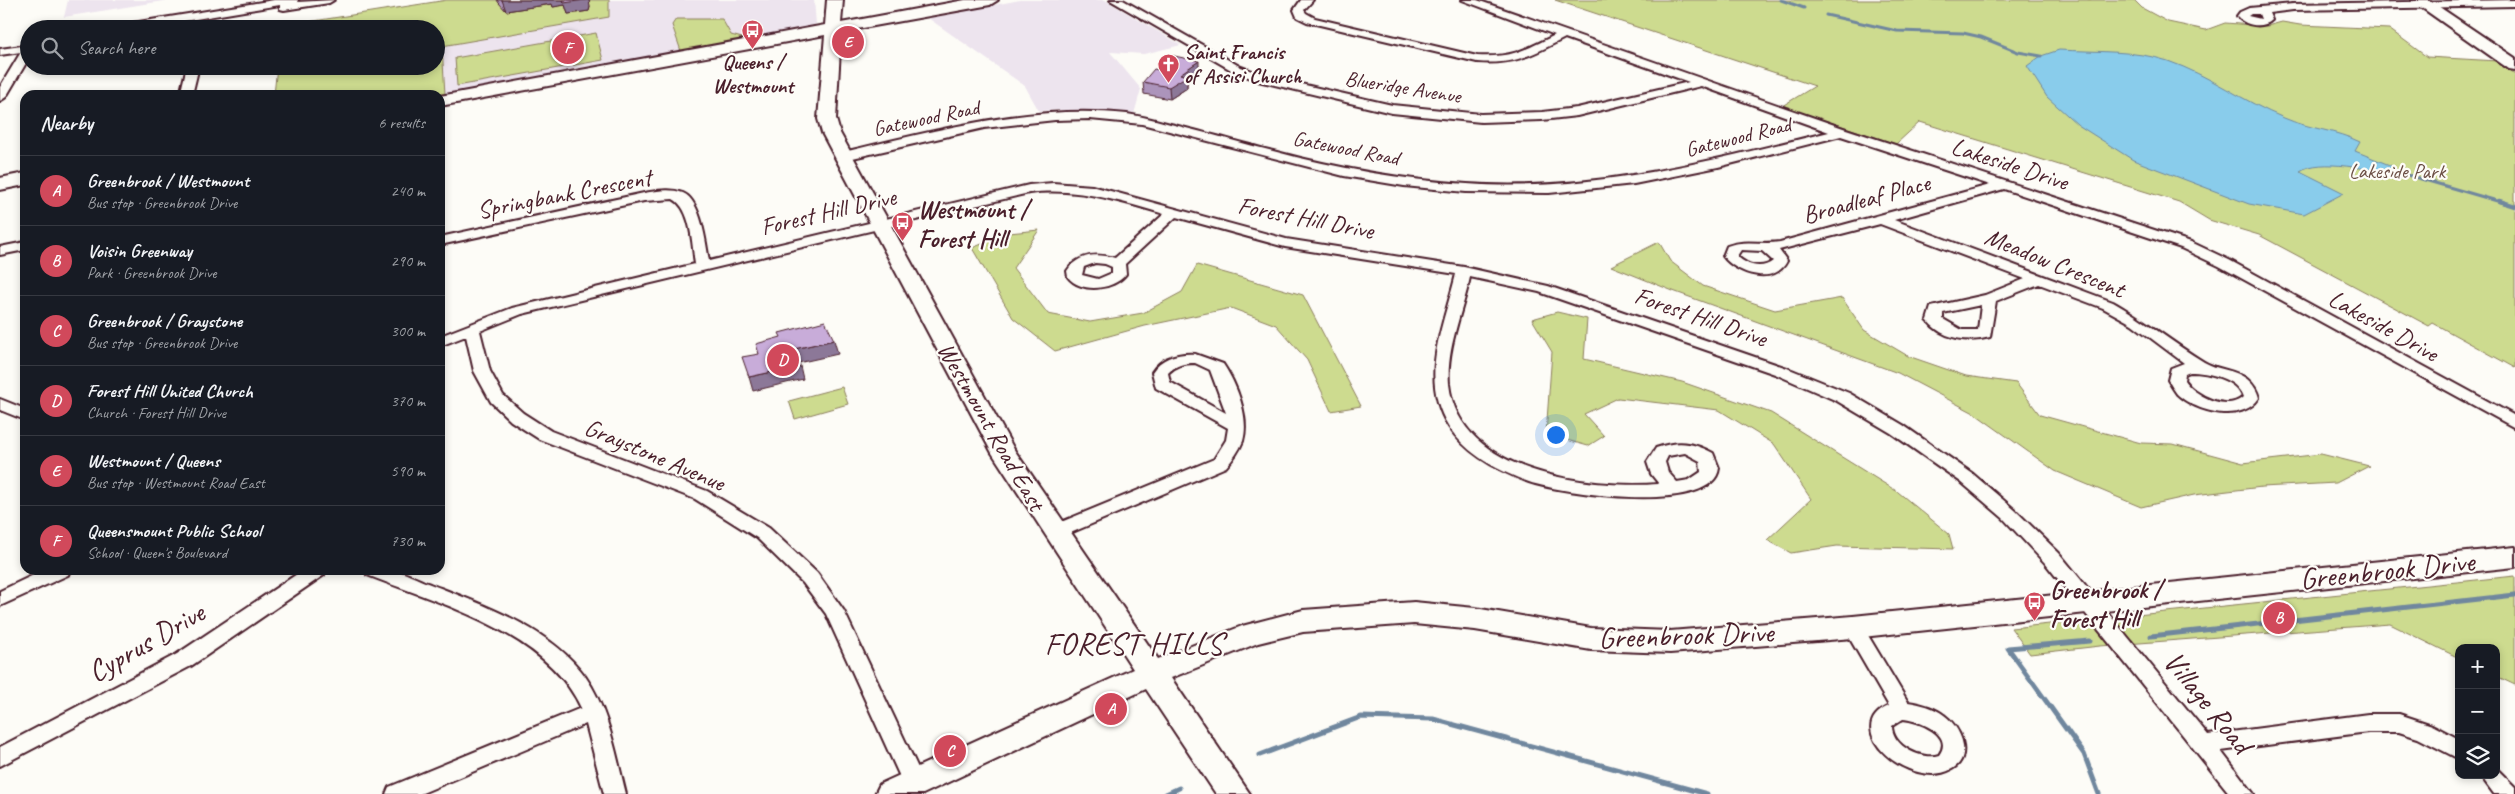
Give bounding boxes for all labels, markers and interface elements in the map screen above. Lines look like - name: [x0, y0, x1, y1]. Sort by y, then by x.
- bus stop icon: Queens / Westmount: [741, 18, 765, 49]
- search box: [20, 20, 445, 75]
- pin: E: [832, 23, 864, 61]
- pin: F: [552, 29, 584, 67]
- icon: search: [38, 34, 66, 62]
- text: Search here: [78, 36, 155, 60]
- place label: Saint Francis of Assisi Church: [1184, 39, 1303, 89]
- place label: Queens / Westmount: [713, 49, 796, 99]
- church icon: Saint Francis of Assisi Church: [1156, 52, 1180, 83]
- street label: Blueridge Avenue: [1343, 65, 1465, 109]
- street label: Gatewood Road: [871, 93, 985, 142]
- text: Nearby: [40, 110, 93, 136]
- street label: Gatewood Road: [1683, 110, 1797, 163]
- text: 6 results: [378, 113, 425, 133]
- street label: Gatewood Road: [1291, 125, 1405, 172]
- street label: Lakeside Drive: [1947, 130, 2074, 198]
- park label: Lakeside Park: [2349, 158, 2446, 184]
- street label: Springbank Crescent: [474, 161, 658, 227]
- street label: Broadleaf Place: [1799, 166, 1935, 231]
- text: Greenbrook / Westmount: [87, 169, 249, 193]
- street label: Forest Hill Drive: [758, 180, 901, 243]
- text: A: [52, 181, 60, 201]
- text: 240 m: [391, 181, 425, 201]
- street label: Forest Hill Drive: [1235, 189, 1378, 247]
- text: Bus stop · Greenbrook Drive: [87, 193, 237, 213]
- place label: Westmount / Forest Hill: [918, 194, 1033, 255]
- bus stop icon: Westmount / Forest Hill: [890, 211, 914, 242]
- street label: Meadow Crescent: [1980, 220, 2132, 306]
- text: Voisin Greenway: [87, 239, 192, 263]
- text: B: [52, 251, 60, 271]
- text: 290 m: [391, 251, 425, 271]
- text: Park · Greenbrook Drive: [87, 263, 217, 283]
- street label: Forest Hill Drive: [1630, 279, 1773, 355]
- street label: Lakeside Drive: [2323, 283, 2446, 370]
- text: Greenbrook / Graystone: [87, 309, 242, 333]
- text: C: [52, 321, 60, 341]
- text: 300 m: [391, 321, 425, 341]
- text: Bus stop · Greenbrook Drive: [87, 333, 237, 353]
- street label: Westmount Road East: [930, 337, 1054, 519]
- pin: D: [767, 341, 799, 379]
- text: Forest Hill United Church: [87, 379, 253, 403]
- text: D: [51, 391, 61, 411]
- text: 370 m: [391, 391, 425, 411]
- text: Church · Forest Hill Drive: [87, 403, 226, 423]
- street label: Graystone Avenue: [580, 411, 731, 500]
- your location: [1543, 422, 1569, 448]
- text: Westmount / Queens: [87, 449, 220, 473]
- text: E: [52, 461, 60, 481]
- text: 590 m: [391, 461, 425, 481]
- text: Bus stop · Westmount Road East: [87, 473, 265, 493]
- text: Queensmount Public School: [87, 519, 261, 543]
- text: F: [52, 531, 60, 551]
- text: 730 m: [391, 531, 425, 551]
- street label: Greenbrook Drive: [2298, 542, 2478, 598]
- text: School · Queen's Boulevard: [87, 543, 227, 563]
- place label: Greenbrook / Forest Hill: [2050, 574, 2166, 635]
- bus stop icon: Greenbrook / Forest Hill: [2022, 591, 2046, 622]
- street label: Cyprus Drive: [81, 592, 213, 691]
- pin: B: [2263, 599, 2295, 637]
- street label: Greenbrook Drive: [1598, 613, 1776, 657]
- district label: FOREST HILLS: [1045, 624, 1228, 663]
- street label: Village Road: [2155, 643, 2263, 764]
- map controls: [2455, 644, 2500, 779]
- button: +: [2455, 644, 2500, 689]
- button: −: [2455, 689, 2500, 734]
- pin: A: [1095, 690, 1127, 728]
- pin: C: [934, 732, 966, 770]
- button: layers: [2455, 734, 2500, 779]

